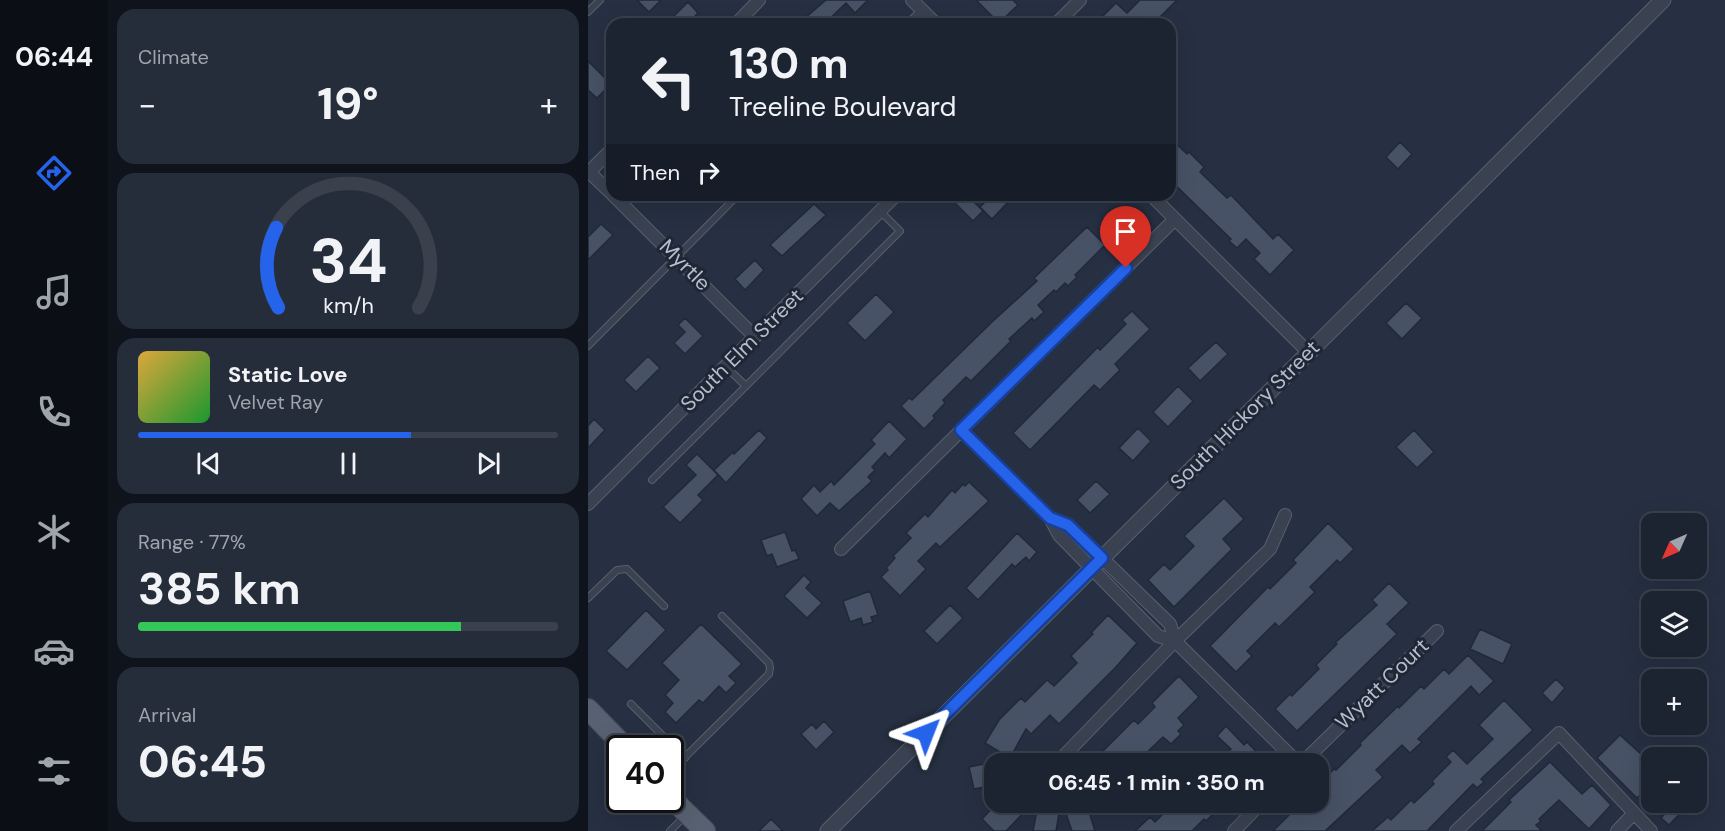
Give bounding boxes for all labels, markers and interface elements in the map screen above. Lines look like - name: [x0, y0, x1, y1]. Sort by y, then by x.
- text: 130 m: [729, 36, 849, 91]
- text: 06:44: [15, 39, 93, 74]
- icon: left: [630, 42, 708, 120]
- text: Climate: [138, 44, 209, 70]
- text: 19°: [317, 74, 379, 133]
- text: −: [138, 83, 156, 126]
- text: +: [540, 83, 558, 126]
- text: Treeline Boulevard: [729, 89, 957, 124]
- icon: directions: [33, 152, 75, 194]
- icon: right: [692, 156, 725, 189]
- text: Then: [630, 158, 680, 187]
- pin: [1100, 206, 1151, 268]
- icon: arrive: [1109, 215, 1142, 248]
- text: 34: [309, 220, 387, 301]
- street label: Myrtle: [653, 233, 717, 297]
- icon: music: [33, 271, 75, 313]
- street label: South Elm Street: [674, 282, 810, 418]
- text: km/h: [323, 293, 373, 321]
- street label: South Hickory Street: [1164, 334, 1326, 496]
- text: Static Love: [228, 360, 348, 389]
- text: Velvet Ray: [228, 389, 323, 415]
- icon: phone: [33, 391, 75, 433]
- icon: previous: [192, 447, 225, 480]
- icon: pause: [332, 447, 365, 480]
- icon: next: [472, 447, 505, 480]
- icon: climate: [33, 511, 75, 553]
- north arrow: [1641, 513, 1707, 579]
- map controls: [1641, 513, 1707, 813]
- text: Range · 77%: [138, 529, 246, 555]
- text: 385 km: [138, 559, 301, 618]
- button: layers: [1641, 591, 1707, 657]
- icon: car: [33, 630, 75, 672]
- street label: Wyatt Court: [1329, 632, 1435, 736]
- button: +: [1641, 669, 1707, 735]
- position arrow: [894, 701, 958, 765]
- text: Arrival: [138, 702, 196, 728]
- text: 06:45: [138, 732, 267, 791]
- speed limit sign: 40: [606, 735, 684, 813]
- button: −: [1641, 747, 1707, 813]
- icon: filters: [33, 750, 75, 792]
- text: 06:45 · 1 min · 350 m: [1048, 768, 1265, 797]

